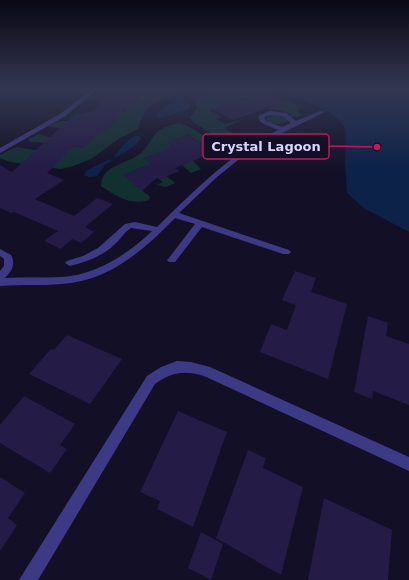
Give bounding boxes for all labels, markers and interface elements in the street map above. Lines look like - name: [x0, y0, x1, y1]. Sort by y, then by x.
- callout: Crystal Lagoon: [203, 134, 329, 159]
- text: Crystal Lagoon: [211, 139, 321, 154]

